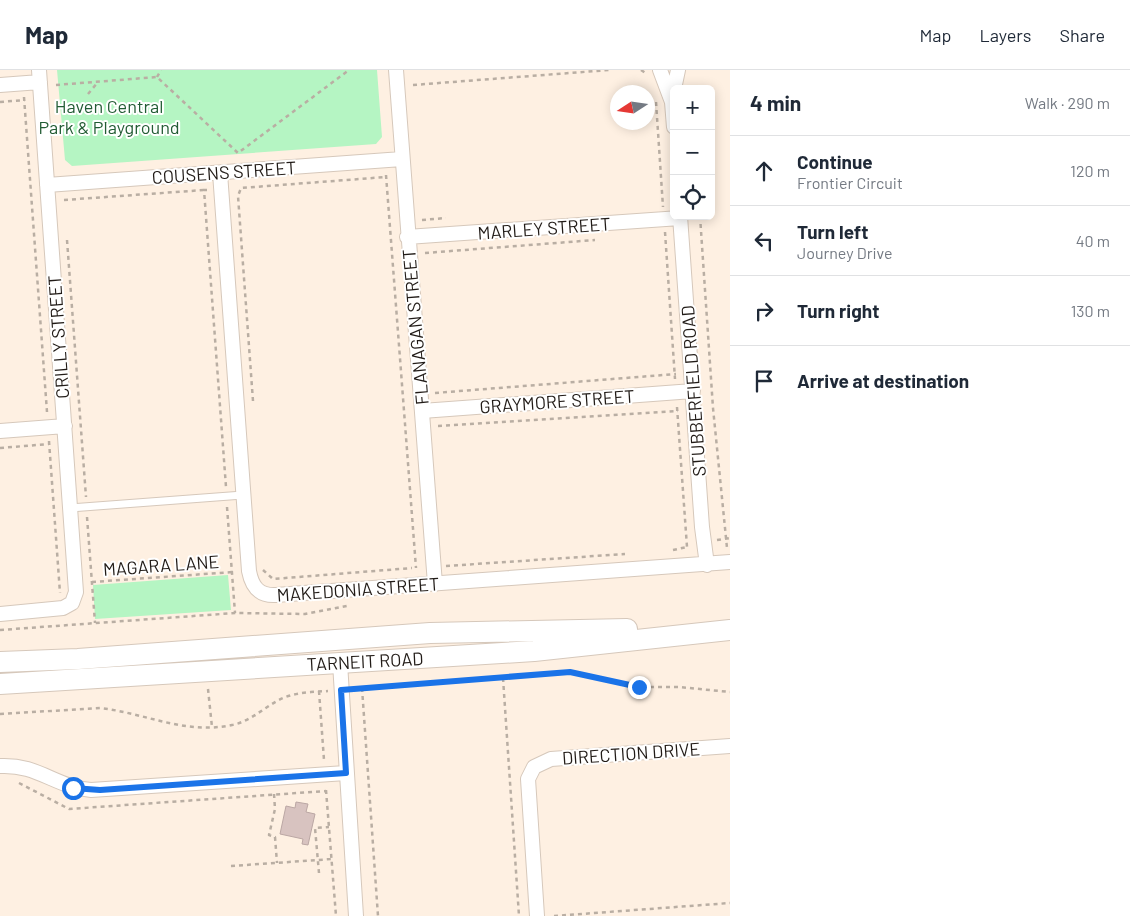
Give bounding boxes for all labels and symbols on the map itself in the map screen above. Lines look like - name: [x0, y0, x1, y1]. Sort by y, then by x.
- north arrow: [610, 85, 655, 130]
- park label: Haven Central Park & Playground: [38, 95, 180, 138]
- street label: COUSENS STREET: [151, 156, 297, 188]
- street label: MARLEY STREET: [477, 212, 611, 244]
- street label: FLANAGAN STREET: [397, 248, 433, 406]
- street label: CRILLY STREET: [43, 274, 73, 400]
- street label: STUBBERFIELD ROAD: [676, 305, 710, 477]
- street label: GRAYMORE STREET: [479, 385, 635, 417]
- street label: MAGARA LANE: [102, 550, 220, 580]
- street label: MAKEDONIA STREET: [276, 572, 440, 606]
- street label: TARNEIT ROAD: [306, 647, 424, 675]
- route end: [628, 676, 651, 699]
- street label: DIRECTION DRIVE: [561, 737, 701, 769]
- route start: [62, 777, 85, 800]

